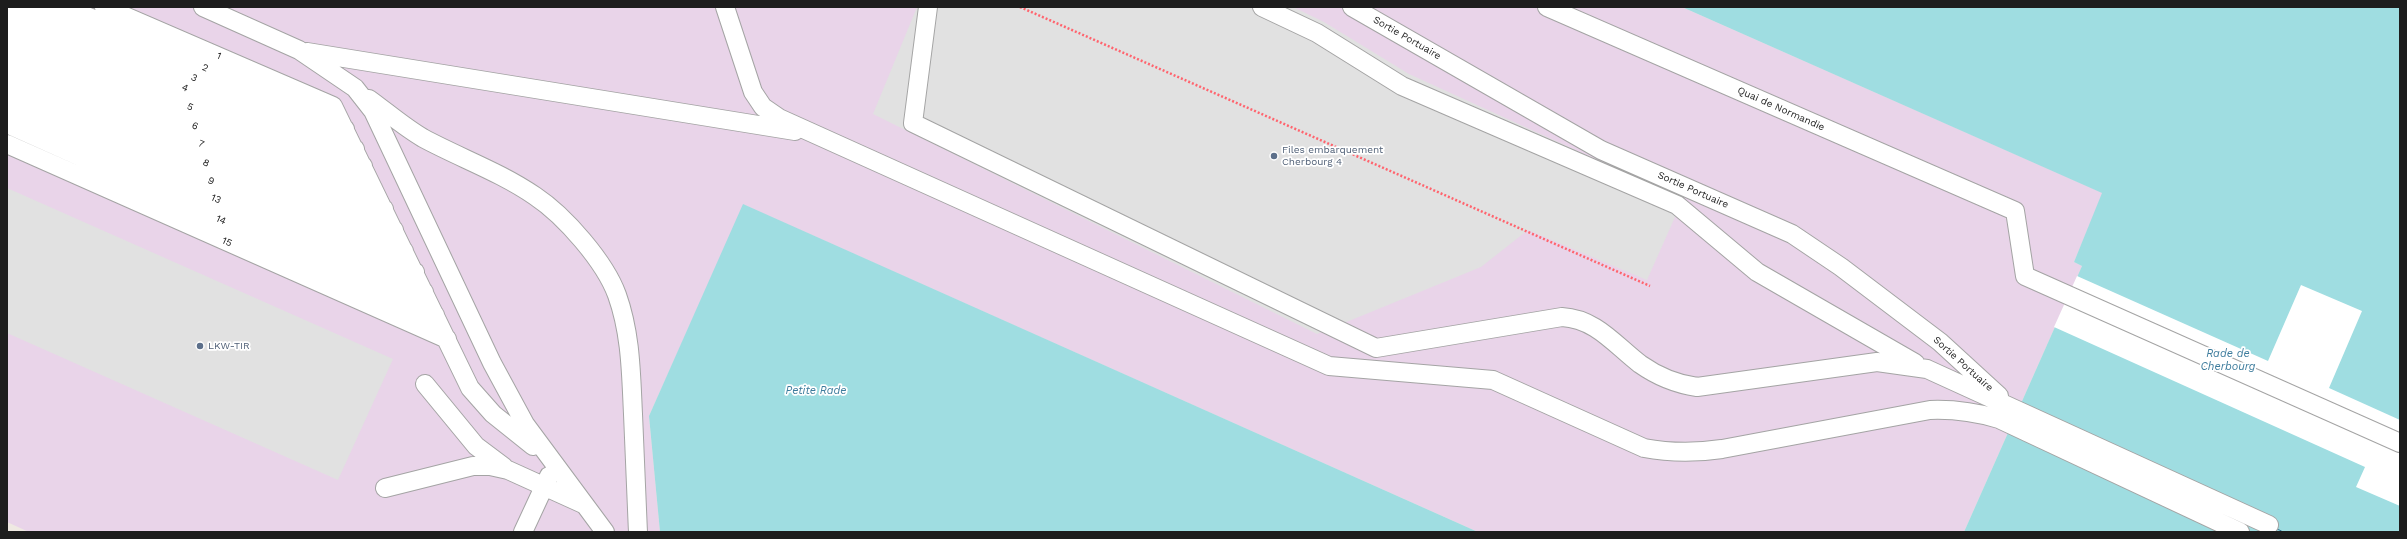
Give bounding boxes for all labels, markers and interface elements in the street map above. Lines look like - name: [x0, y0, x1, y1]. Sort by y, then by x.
- street label: Sortie Portuaire: [1371, 14, 1443, 62]
- street label: 1: [215, 50, 223, 62]
- street label: 2: [200, 61, 210, 75]
- street label: 3: [189, 71, 199, 85]
- street label: 4: [180, 81, 190, 95]
- street label: Quai de Normandie: [1736, 84, 1826, 134]
- street label: 5: [185, 100, 195, 114]
- street label: 6: [190, 119, 200, 133]
- street label: 7: [196, 137, 206, 151]
- place label: Files embarquement Cherbourg 4: [1282, 144, 1383, 168]
- marker: Files embarquement Cherbourg 4: [1269, 151, 1279, 161]
- street label: 8: [201, 156, 211, 170]
- street label: Sortie Portuaire: [1656, 169, 1730, 211]
- street label: 9: [206, 174, 216, 188]
- street label: 13: [209, 192, 223, 206]
- street label: 14: [214, 212, 228, 228]
- street label: 15: [220, 235, 234, 249]
- street label: Sortie Portuaire: [1931, 334, 1995, 394]
- place label: LKW-TIR: [208, 340, 250, 352]
- marker: LKW-TIR: [195, 341, 205, 351]
- water label: Rade de Cherbourg: [2200, 347, 2256, 373]
- water label: Petite Rade: [786, 384, 846, 398]

